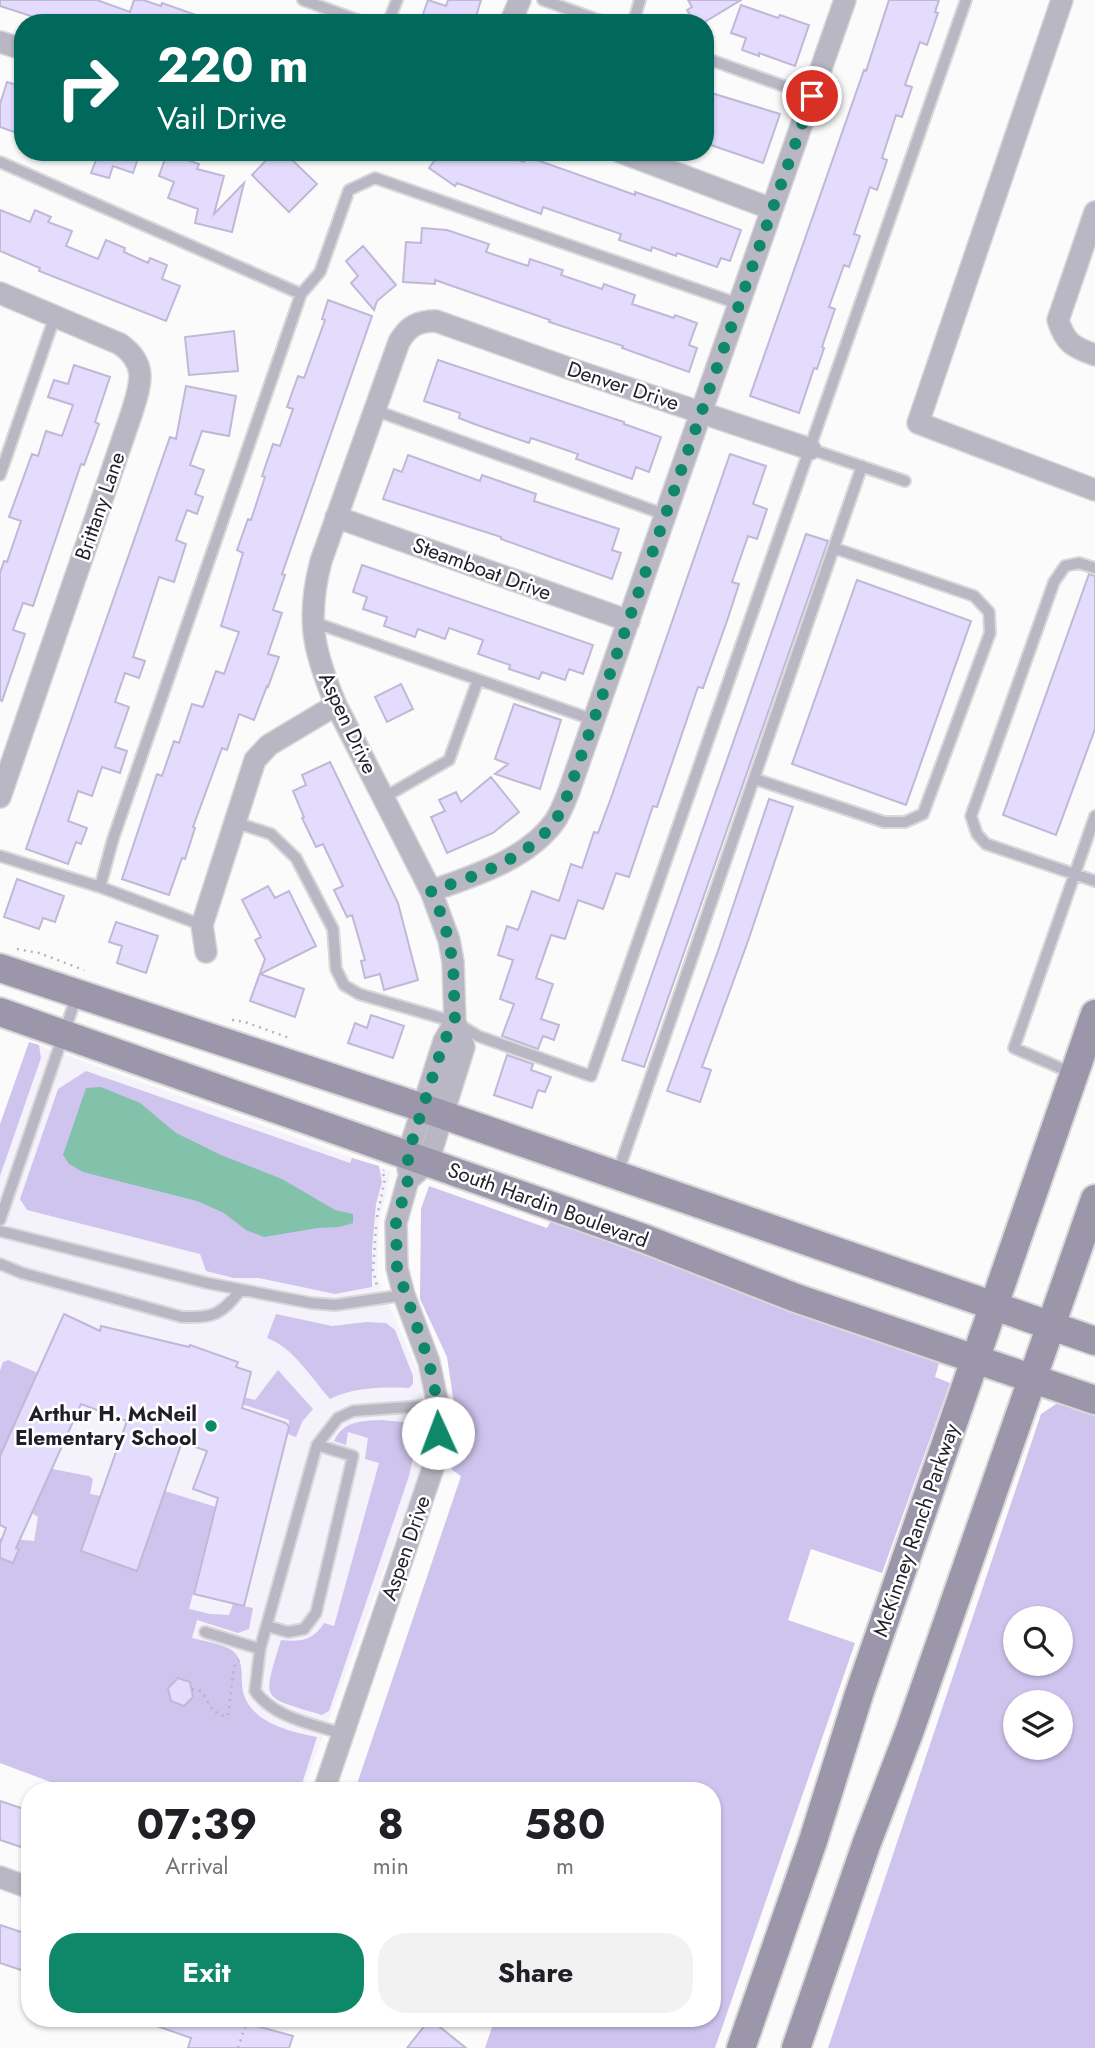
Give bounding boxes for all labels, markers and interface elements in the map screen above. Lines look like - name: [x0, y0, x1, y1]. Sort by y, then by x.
- text: 220 m: [157, 30, 309, 100]
- icon: right: [42, 42, 133, 133]
- pin: [782, 66, 842, 126]
- icon: arrive: [793, 77, 831, 115]
- text: Vail Drive: [157, 95, 287, 141]
- street label: Denver Drive: [563, 354, 683, 418]
- street label: Brittany Lane: [68, 448, 133, 564]
- street label: Steamboat Drive: [409, 530, 556, 608]
- street label: Aspen Drive: [311, 667, 385, 779]
- street label: South Hardin Boulevard: [443, 1155, 653, 1255]
- position arrow: [401, 1396, 475, 1470]
- place label: Arthur H. McNeil Elementary School: [15, 1399, 197, 1453]
- marker: Arthur H. McNeil Elementary School: [203, 1418, 219, 1434]
- street label: McKinney Ranch Parkway: [865, 1419, 967, 1641]
- street label: Aspen Drive: [374, 1491, 438, 1604]
- map controls: [1003, 1606, 1073, 1760]
- button: search: [1003, 1606, 1073, 1676]
- button: layers: [1003, 1690, 1073, 1760]
- text: 07:39: [136, 1794, 257, 1855]
- text: 8: [378, 1794, 404, 1855]
- text: 580: [524, 1794, 605, 1855]
- text: Arrival: [165, 1849, 229, 1883]
- text: min: [373, 1849, 409, 1883]
- text: m: [556, 1849, 574, 1883]
- button: Exit: [49, 1933, 364, 2013]
- button: Share: [378, 1933, 693, 2013]

